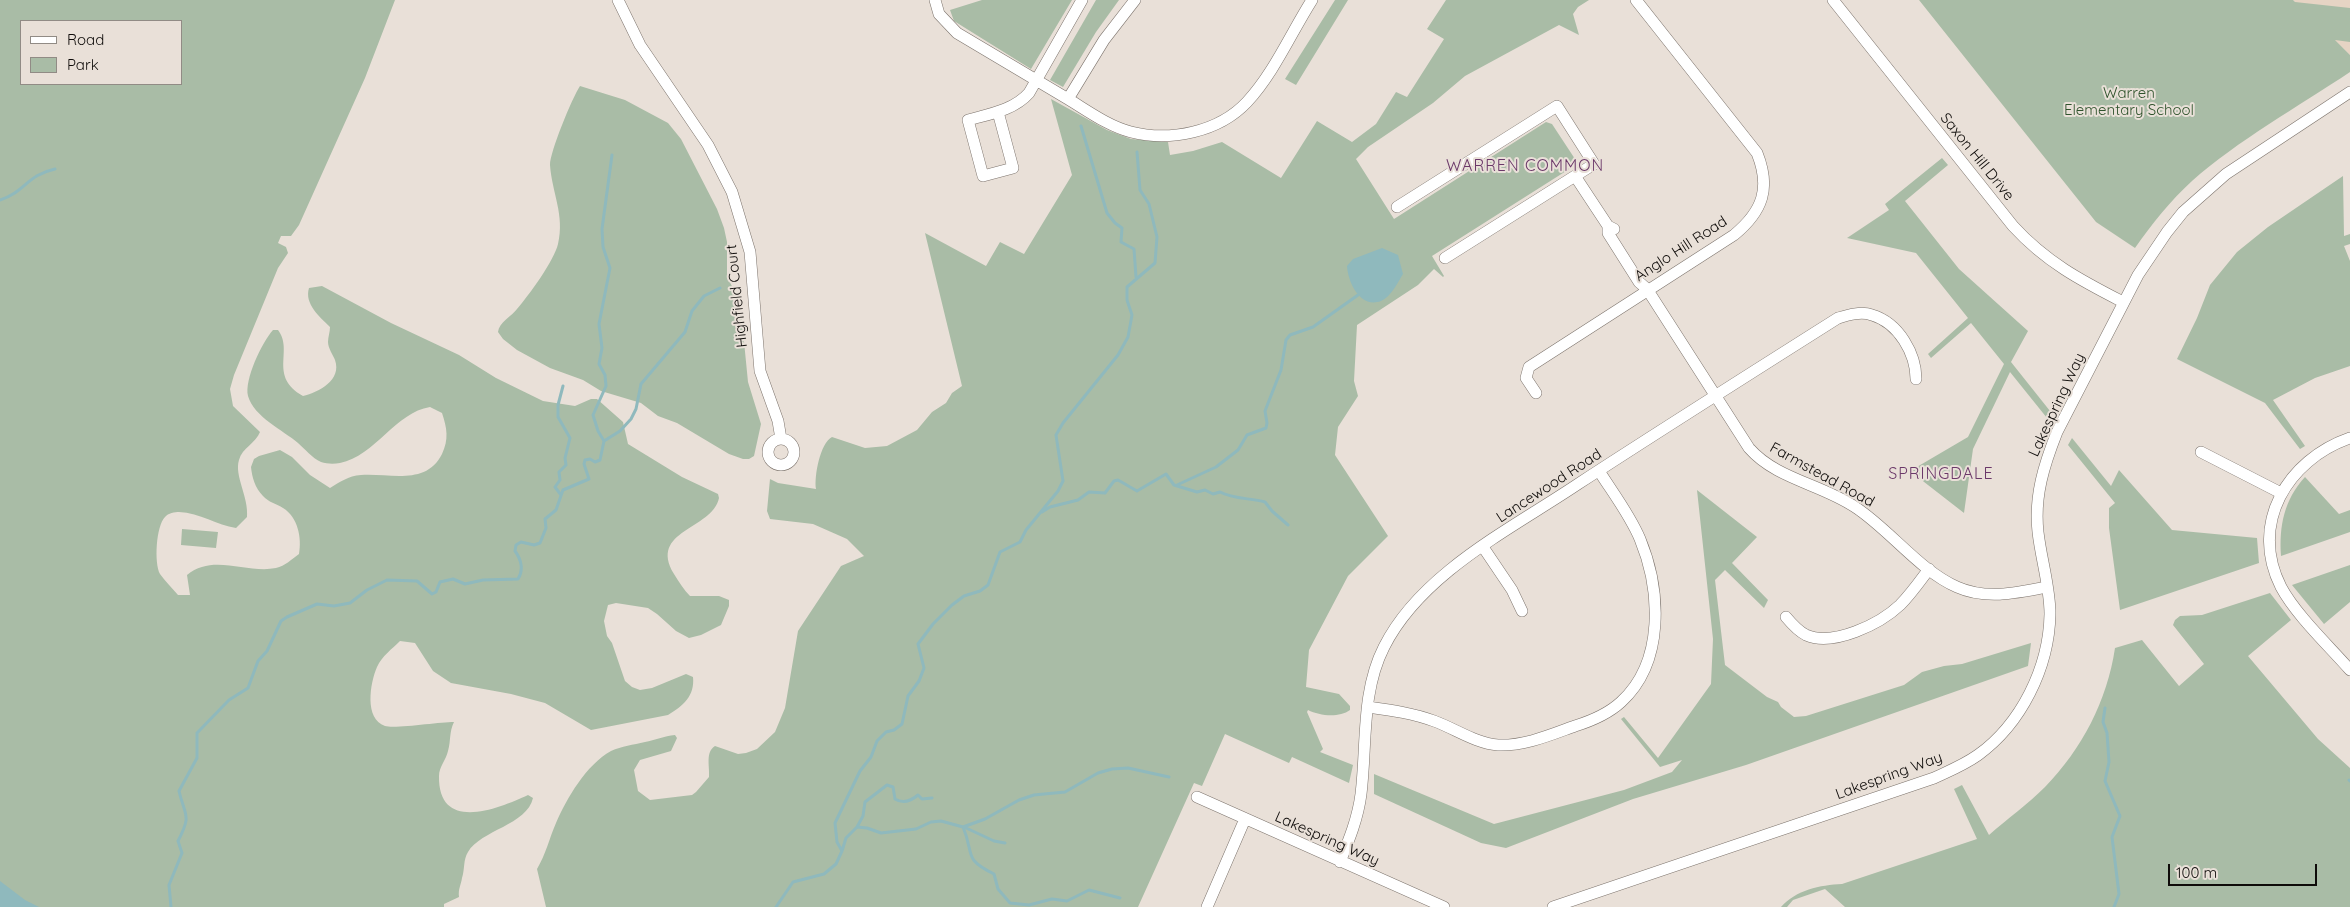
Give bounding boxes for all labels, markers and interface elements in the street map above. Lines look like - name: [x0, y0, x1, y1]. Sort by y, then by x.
- legend: [20, 20, 182, 85]
- text: Road: [67, 30, 104, 49]
- text: Park: [67, 55, 99, 74]
- park label: Warren Elementary School: [2064, 84, 2194, 119]
- street label: Saxon Hill Drive: [1936, 110, 2018, 204]
- district label: WARREN COMMON: [1444, 156, 1606, 176]
- street label: Anglo Hill Road: [1631, 212, 1731, 286]
- street label: Highfield Court: [723, 243, 751, 349]
- street label: Lakespring Way: [2025, 350, 2089, 460]
- street label: Farmstead Road: [1767, 439, 1877, 511]
- street label: Lancewood Road: [1493, 445, 1605, 527]
- district label: SPRINGDALE: [1887, 464, 1995, 484]
- street label: Lakespring Way: [1833, 748, 1945, 804]
- street label: Lakespring Way: [1272, 808, 1382, 870]
- scale bar: [2170, 854, 2319, 886]
- text: 100 m: [2176, 863, 2217, 882]

